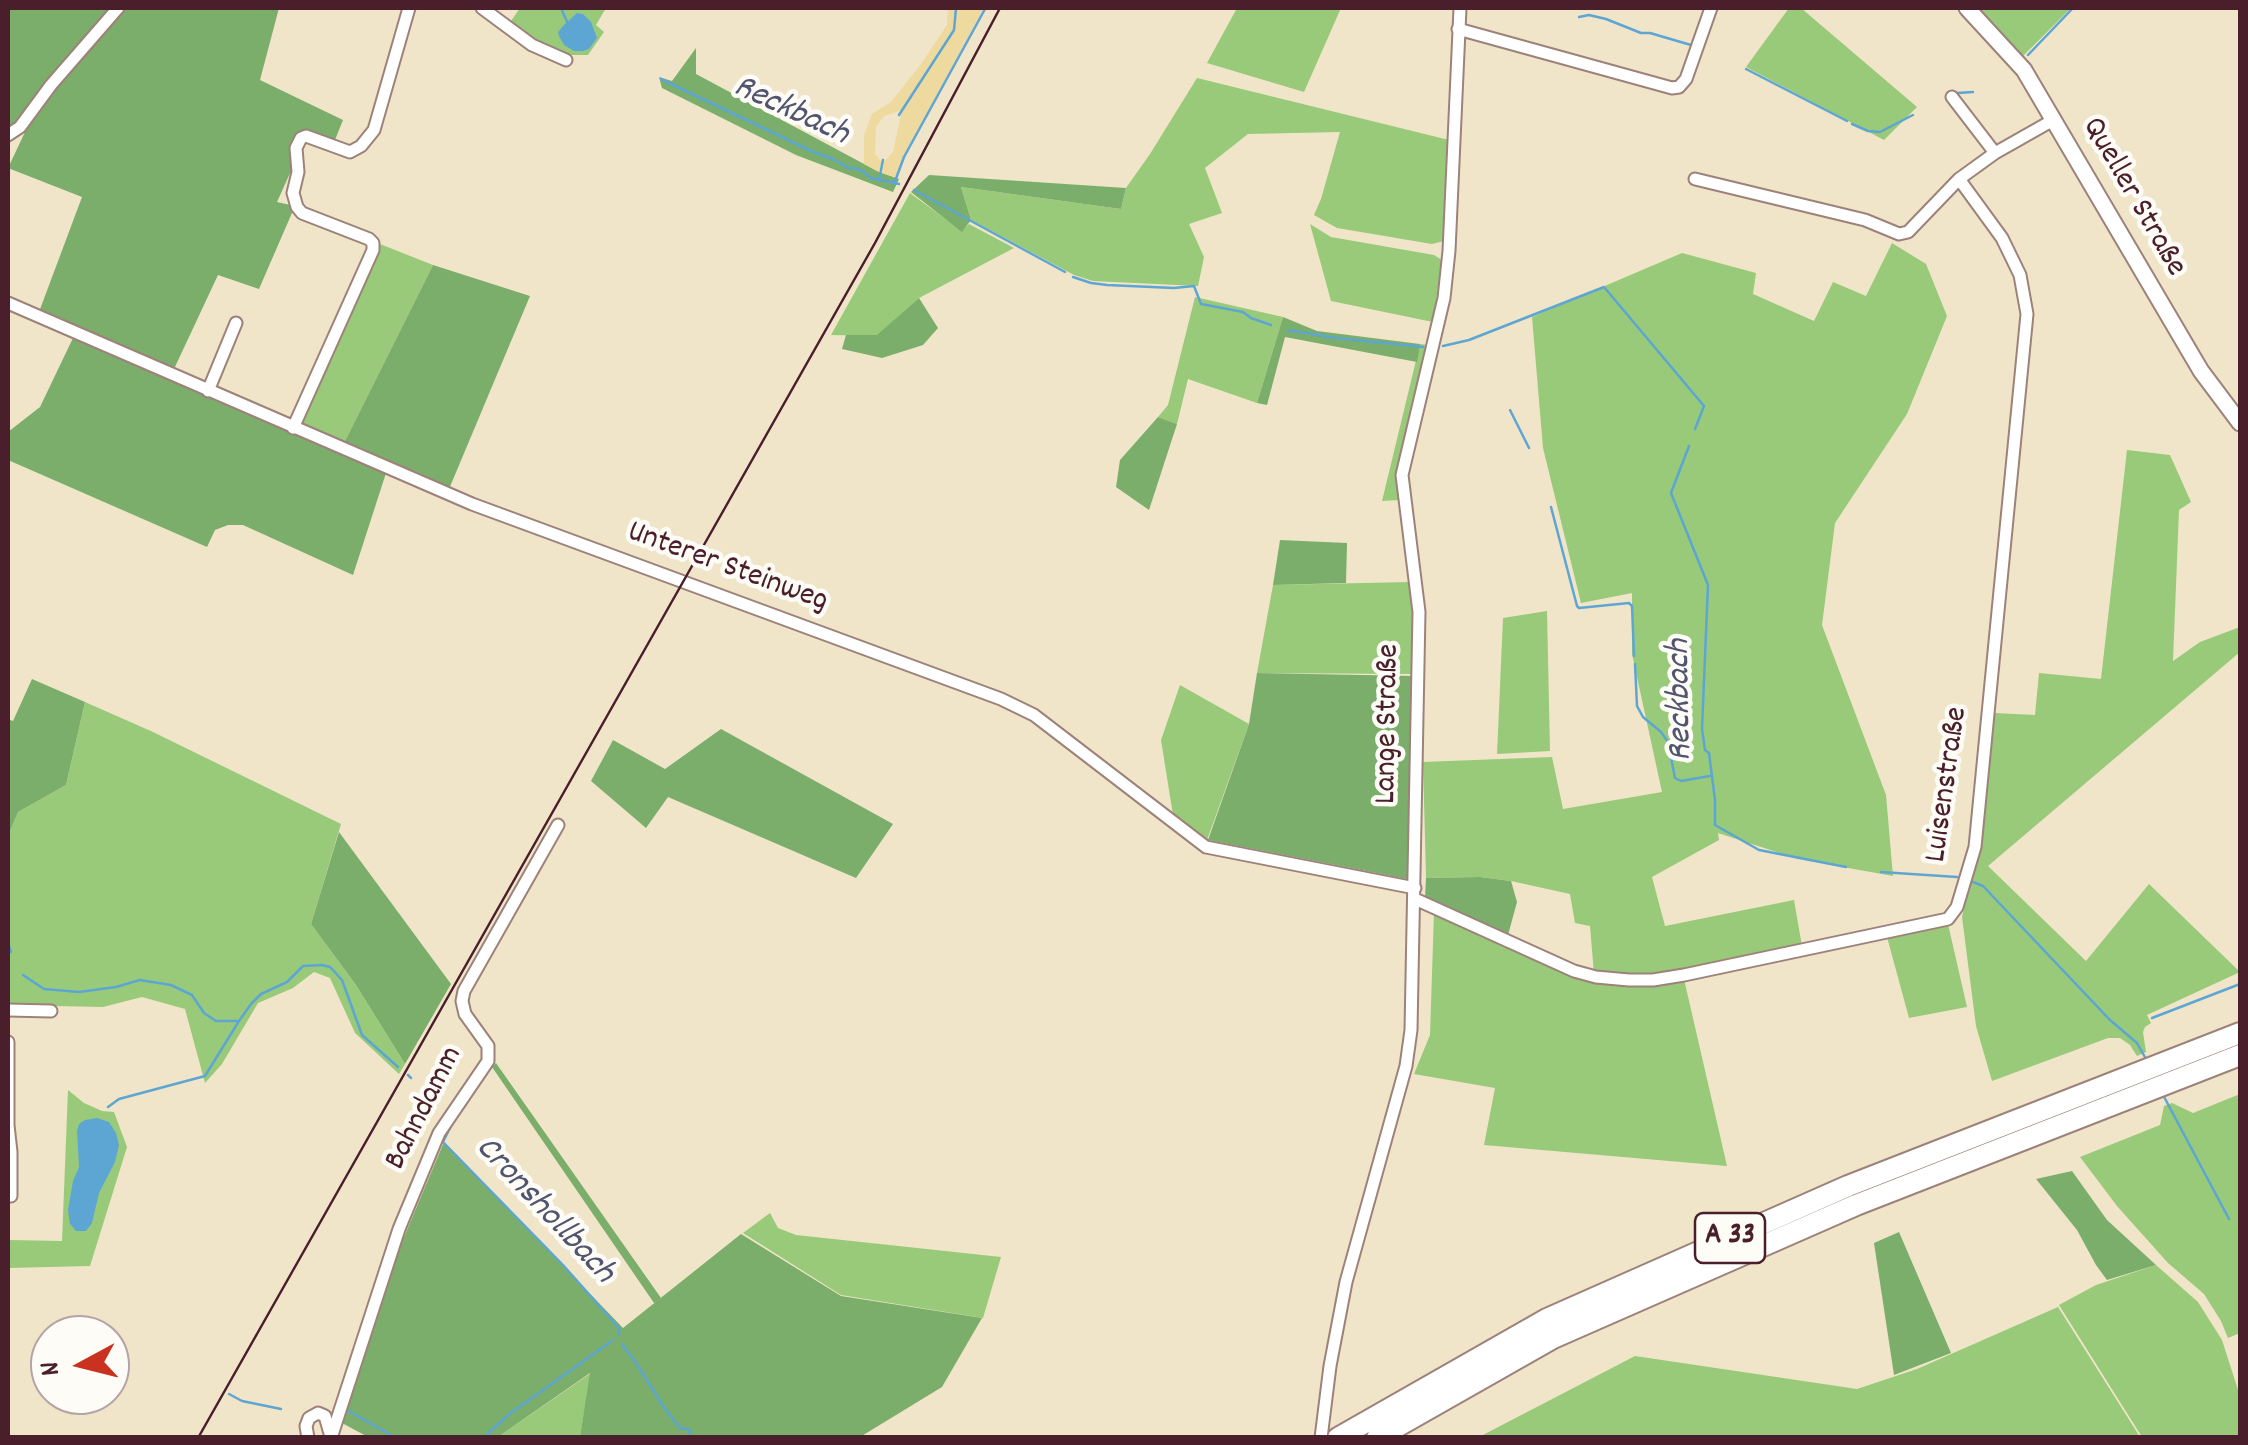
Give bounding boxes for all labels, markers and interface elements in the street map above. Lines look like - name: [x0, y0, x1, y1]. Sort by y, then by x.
- water label: Reckbach: [726, 68, 854, 158]
- street label: Queller Straße: [2071, 112, 2193, 284]
- street label: Unterer Steinweg: [621, 515, 833, 623]
- water label: Reckbach: [1661, 638, 1705, 762]
- street label: Lange Straße: [1369, 643, 1411, 805]
- street label: Luisenstraße: [1919, 705, 1979, 865]
- street label: Bahndamm: [379, 1041, 473, 1177]
- water label: Cronshollbach: [464, 1129, 622, 1295]
- road number: A 33: [1695, 1213, 1765, 1263]
- north arrow: [30, 1315, 130, 1415]
- text: N: [32, 1359, 73, 1378]

